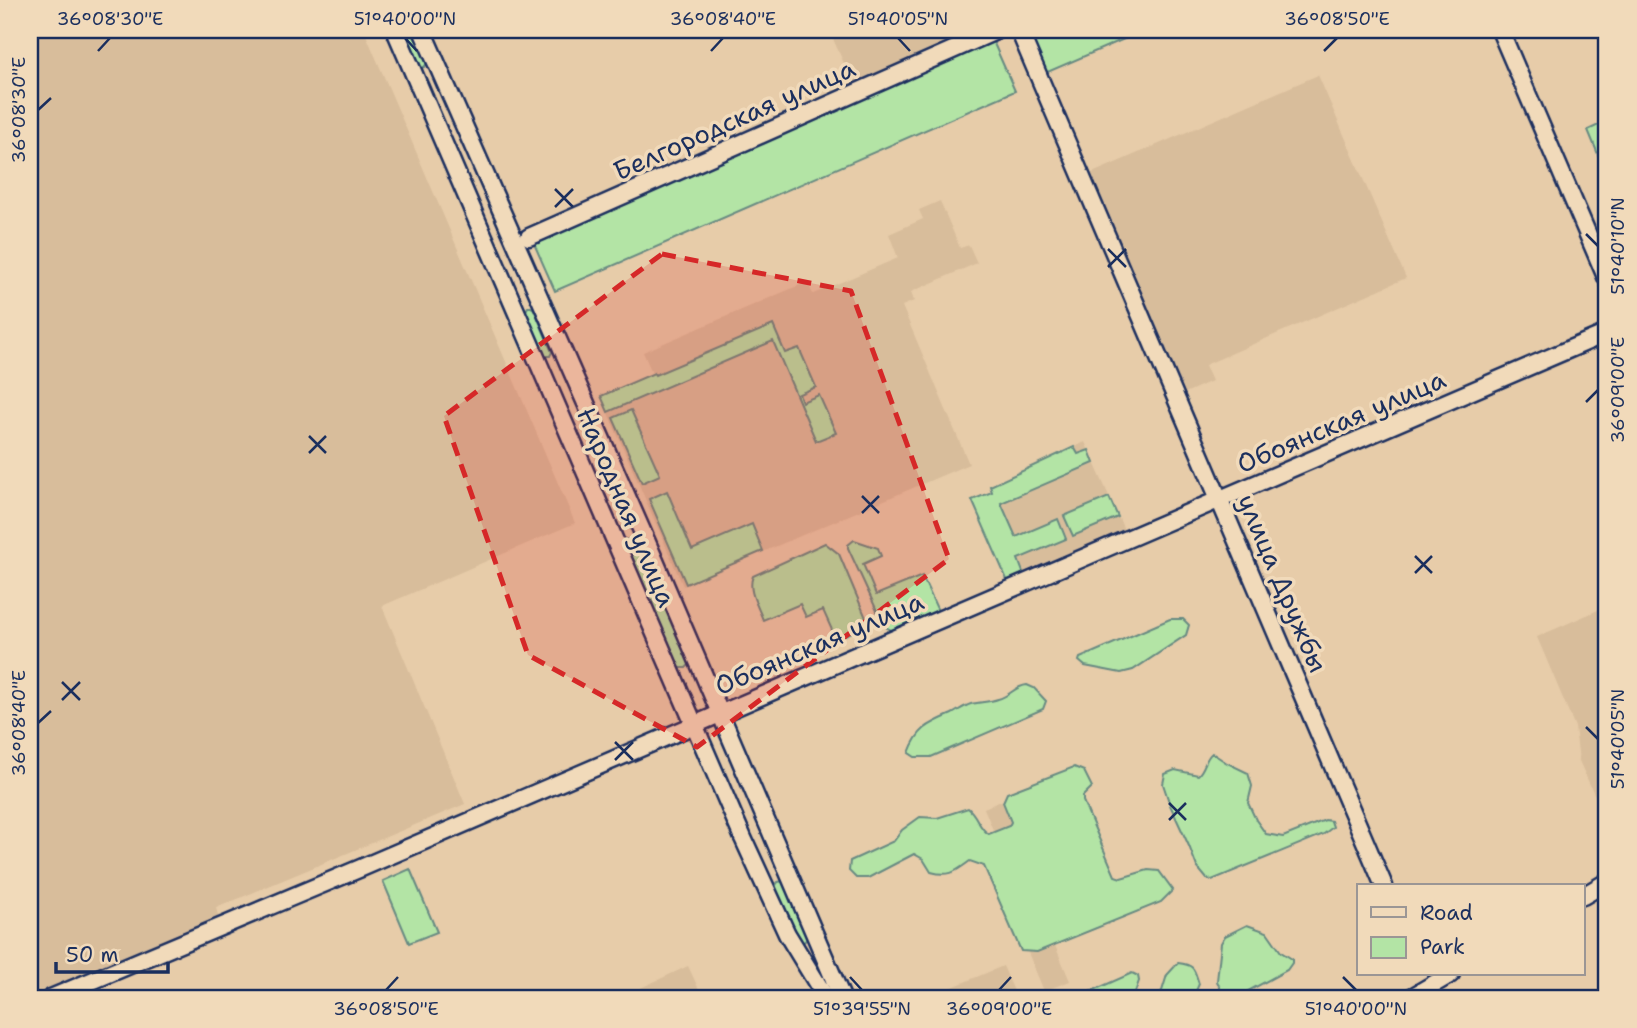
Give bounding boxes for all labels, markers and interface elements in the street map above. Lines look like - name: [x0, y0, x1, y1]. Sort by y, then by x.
- text: 36°08'30"E: [57, 7, 163, 31]
- text: 51°40'00"N: [354, 7, 456, 31]
- text: 36°08'40"E: [670, 7, 776, 31]
- text: 51°40'05"N: [848, 7, 948, 31]
- text: 36°08'50"E: [1284, 7, 1390, 31]
- street label: Белгородская улица: [608, 50, 860, 188]
- text: 36°08'30"E: [7, 57, 31, 163]
- text: 51°40'10"N: [1606, 197, 1630, 295]
- text: 36°09'00"E: [1606, 337, 1630, 443]
- street label: Обоянская улица: [1231, 361, 1451, 481]
- street label: Народная улица: [569, 402, 685, 612]
- street label: улица Дружбы: [1230, 488, 1336, 678]
- street label: Обоянская улица: [709, 583, 929, 703]
- text: 36°08'40"E: [7, 670, 31, 776]
- text: 51°40'05"N: [1606, 689, 1630, 789]
- legend: [1357, 884, 1584, 976]
- text: Road: [1420, 899, 1473, 927]
- scale bar: [56, 930, 168, 974]
- text: Park: [1420, 933, 1465, 961]
- text: 50 m: [66, 941, 119, 969]
- text: 36°08'50"E: [333, 997, 439, 1021]
- text: 51°39'55"N: [813, 997, 911, 1021]
- text: 36°09'00"E: [946, 997, 1052, 1021]
- text: 51°40'00"N: [1305, 997, 1407, 1021]

